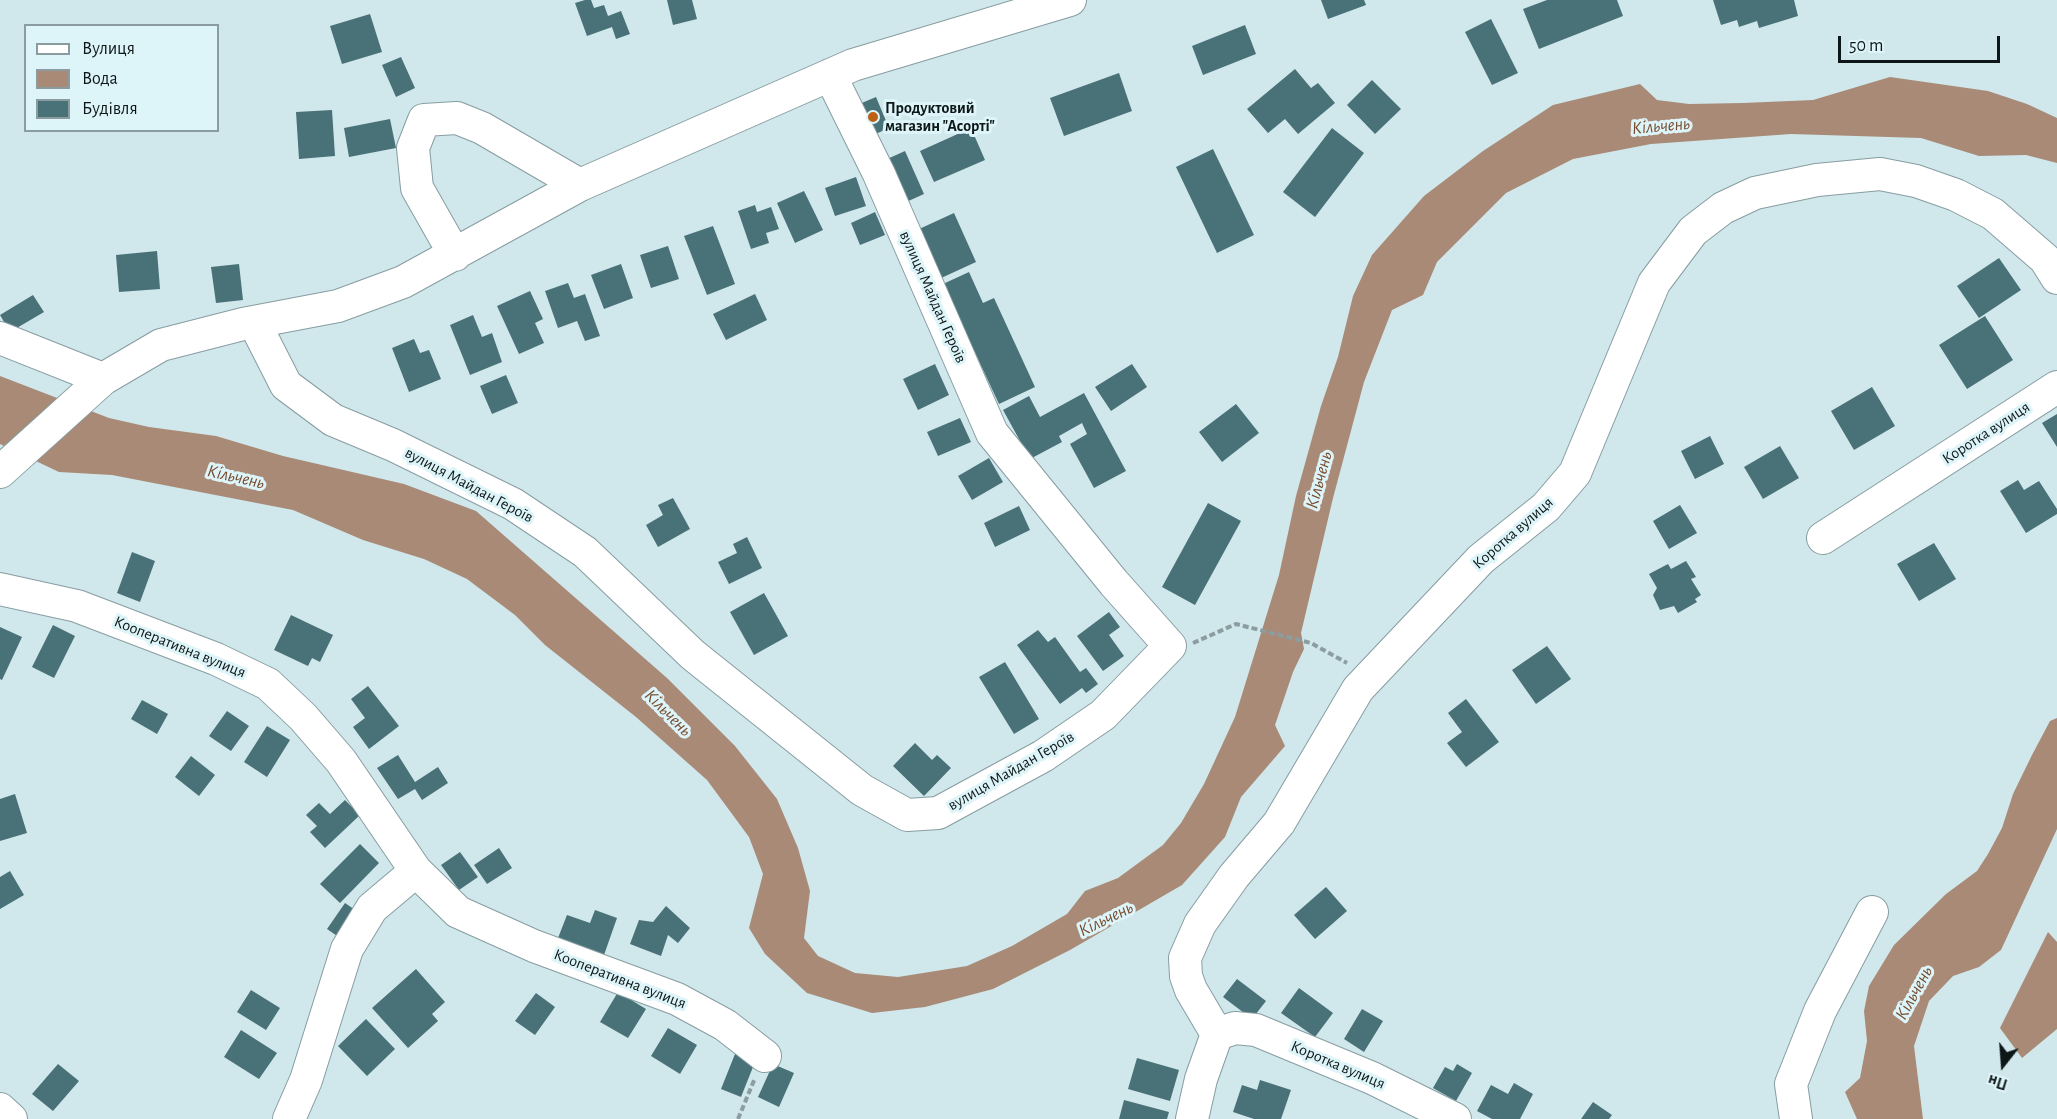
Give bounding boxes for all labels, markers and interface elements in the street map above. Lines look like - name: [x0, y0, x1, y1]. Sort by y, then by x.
- legend: [24, 24, 219, 132]
- scale bar: [1841, 24, 2003, 62]
- text: 50 m: [1849, 37, 1883, 55]
- text: Вулиця: [82, 40, 135, 58]
- text: Вода: [82, 70, 118, 88]
- place label: Продуктовий магазин "Асорті": [885, 98, 995, 136]
- text: Будівля: [82, 100, 138, 118]
- marker: Продуктовий магазин "Асорті": [866, 110, 880, 124]
- water label: Кільчень: [1631, 113, 1691, 139]
- street label: вулиця Майдан Героїв: [895, 228, 971, 366]
- street label: Коротка вулиця: [1939, 398, 2033, 468]
- street label: вулиця Майдан Героїв: [401, 443, 537, 527]
- water label: Кільчень: [1301, 449, 1337, 511]
- water label: Кільчень: [205, 460, 267, 494]
- street label: Коротка вулиця: [1469, 493, 1557, 573]
- street label: Кооперативна вулиця: [111, 612, 249, 682]
- water label: Кільчень: [640, 685, 696, 741]
- street label: вулиця Майдан Героїв: [944, 727, 1078, 815]
- water label: Кільчень: [1075, 897, 1137, 941]
- street label: Кооперативна вулиця: [551, 945, 689, 1013]
- water label: Кільчень: [1890, 962, 1938, 1024]
- north arrow: [1973, 1035, 2033, 1095]
- street label: Коротка вулиця: [1288, 1037, 1388, 1093]
- text: Пн: [1986, 1072, 2009, 1093]

